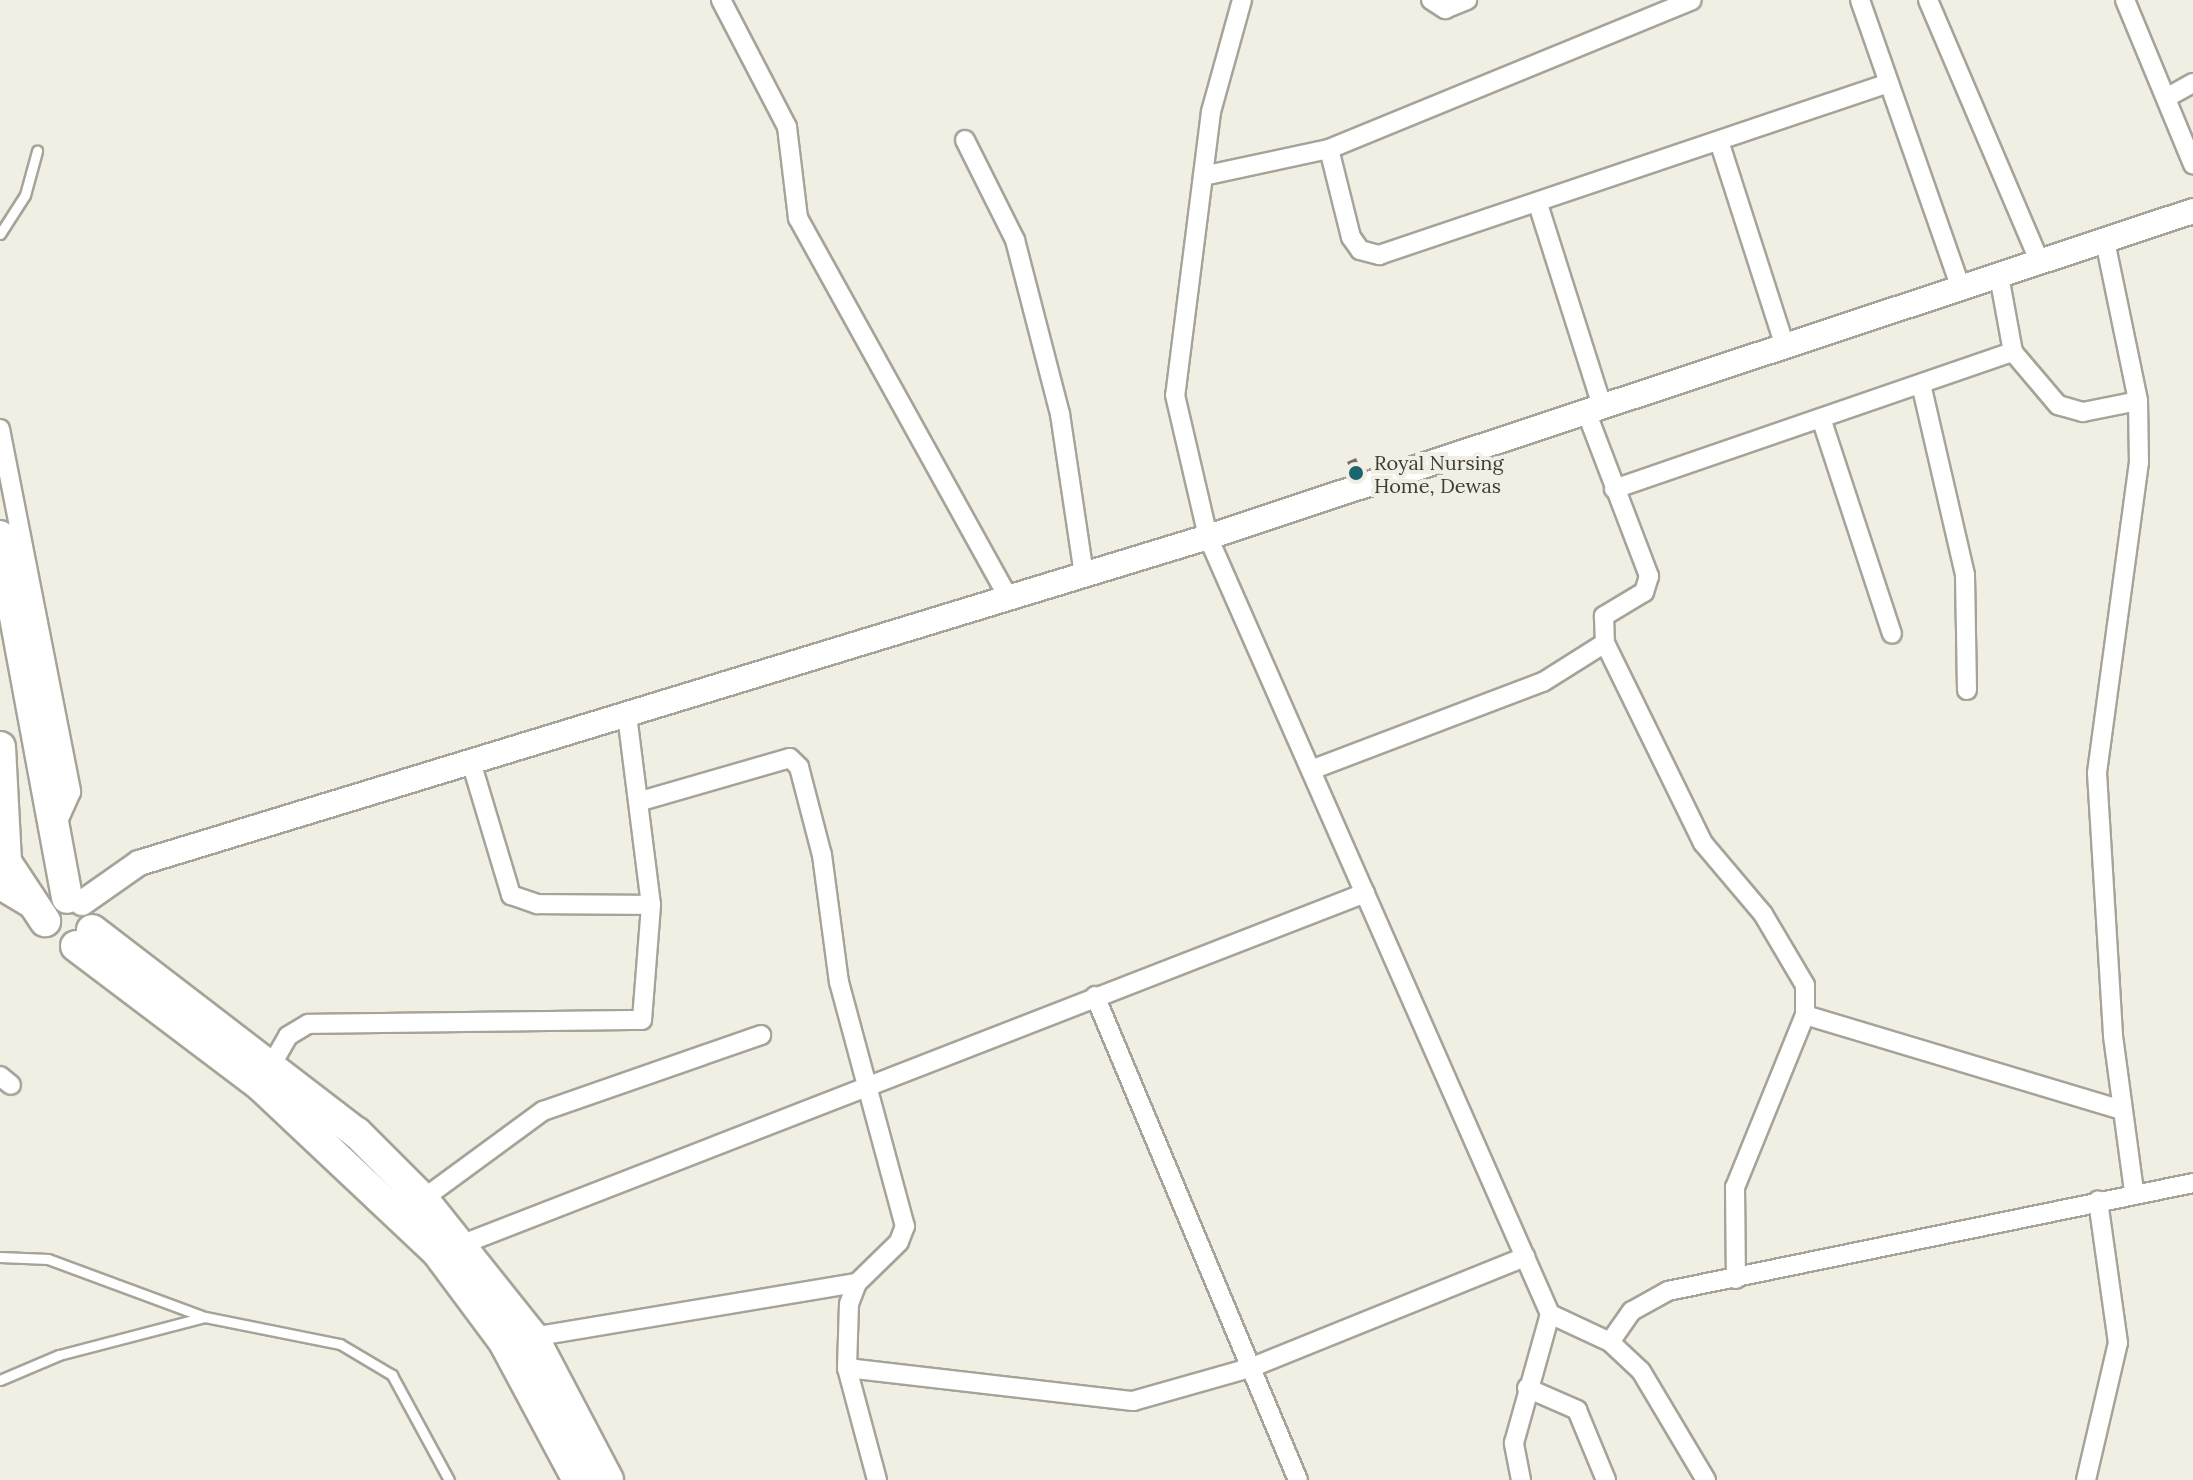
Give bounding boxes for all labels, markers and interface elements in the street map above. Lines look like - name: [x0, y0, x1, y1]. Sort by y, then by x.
- place label: Royal Nursing Home, Dewas: [1374, 450, 1503, 497]
- marker: Royal Nursing Home, Dewas: [1345, 462, 1367, 484]

